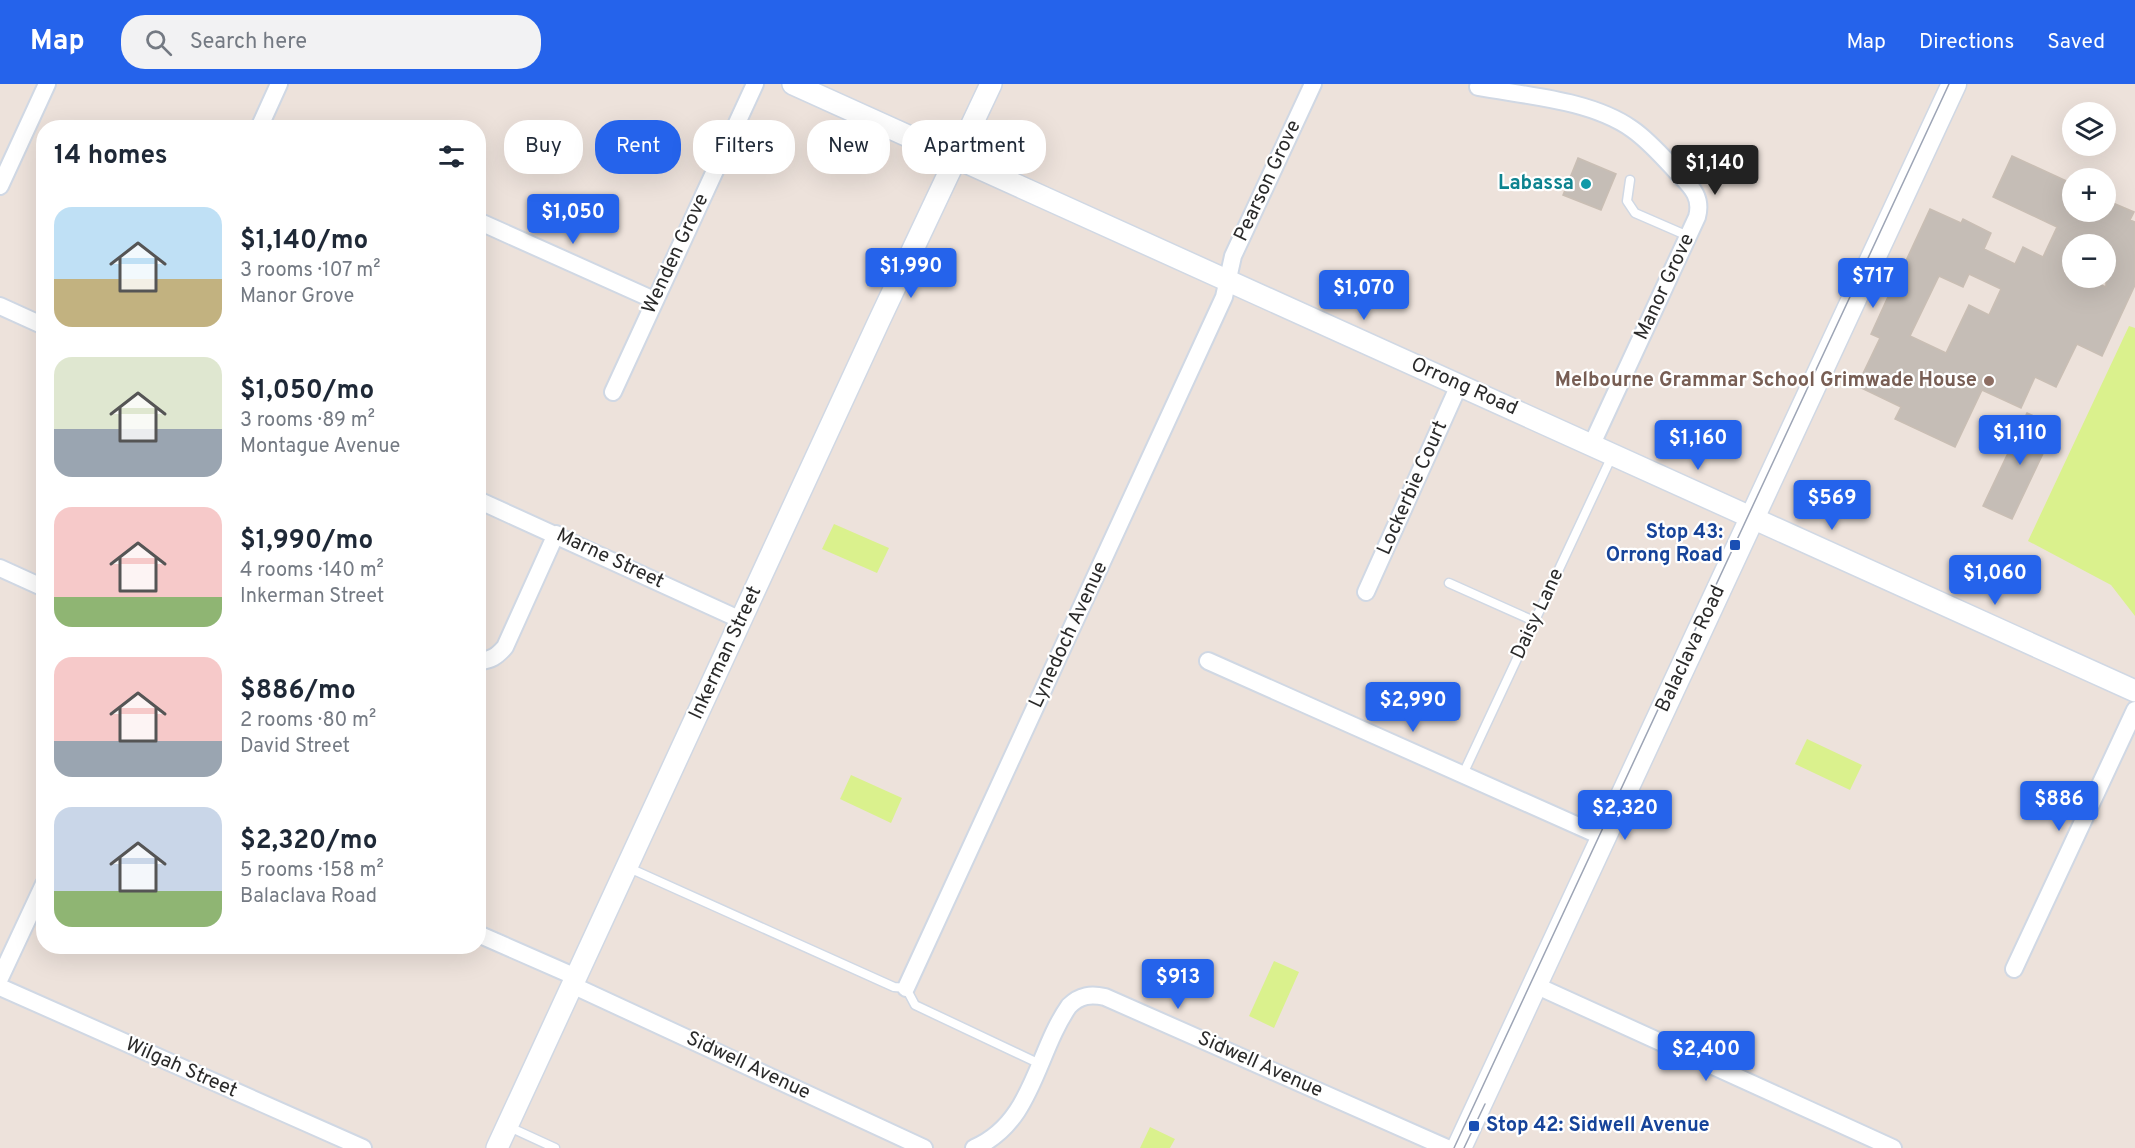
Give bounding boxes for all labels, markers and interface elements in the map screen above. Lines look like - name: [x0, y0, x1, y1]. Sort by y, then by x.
- search box: [121, 15, 541, 69]
- text: Map: [30, 24, 85, 60]
- icon: search: [142, 26, 175, 59]
- text: Search here: [190, 29, 307, 56]
- text: Map: [1846, 29, 1886, 56]
- text: Directions: [1919, 29, 2014, 56]
- text: Saved: [2047, 29, 2105, 56]
- map controls: [2062, 102, 2116, 288]
- button: layers: [2062, 102, 2116, 156]
- street label: Pearson Grove: [1229, 116, 1307, 246]
- chip: Buy: [504, 120, 583, 174]
- chip: Rent: [595, 120, 681, 174]
- chip: Filters: [693, 120, 795, 174]
- chip: New: [807, 120, 890, 174]
- chip: Apartment: [902, 120, 1046, 174]
- text: 14 homes: [54, 140, 168, 173]
- icon: filters: [435, 140, 468, 173]
- pin: $1,140: [1666, 145, 1764, 196]
- text: $1,140: [1685, 151, 1745, 177]
- button: +: [2062, 168, 2116, 222]
- place label: Labassa: [1498, 171, 1574, 197]
- marker: Labassa: [1579, 177, 1593, 191]
- street label: Wenden Grove: [637, 190, 715, 318]
- pin: $1,050: [524, 194, 622, 245]
- text: $1,050: [541, 200, 605, 226]
- text: $1,140/mo: [240, 225, 368, 258]
- street label: Manor Grove: [1629, 230, 1701, 344]
- icon: home: [102, 231, 174, 303]
- button: −: [2062, 234, 2116, 288]
- pin: $1,990: [862, 248, 960, 299]
- text: $1,990: [879, 254, 943, 280]
- text: 3 rooms · 107 m²: [240, 258, 381, 284]
- pin: $717: [1837, 258, 1909, 309]
- text: $717: [1852, 264, 1894, 290]
- pin: $1,070: [1315, 270, 1413, 321]
- text: $1,070: [1333, 276, 1395, 302]
- text: Manor Grove: [240, 284, 354, 310]
- street label: Orrong Road: [1406, 352, 1522, 422]
- place label: Melbourne Grammar School Grimwade House: [1555, 368, 1977, 394]
- marker: Melbourne Grammar School Grimwade House: [1982, 374, 1996, 388]
- text: $1,050/mo: [240, 375, 374, 408]
- icon: home: [102, 381, 174, 453]
- text: 3 rooms · 89 m²: [240, 408, 375, 434]
- pin: $1,110: [1971, 415, 2069, 466]
- street label: Lockerbie Court: [1372, 417, 1454, 559]
- pin: $1,160: [1649, 420, 1747, 471]
- text: $1,110: [1993, 421, 2047, 447]
- text: $1,160: [1669, 426, 1727, 452]
- text: Montague Avenue: [240, 434, 400, 460]
- pin: $569: [1796, 480, 1868, 531]
- text: $569: [1808, 486, 1856, 512]
- place label: Stop 43: Orrong Road: [1606, 520, 1723, 569]
- street label: Marne Street: [552, 523, 668, 595]
- text: $1,990/mo: [240, 525, 373, 558]
- icon: home: [102, 531, 174, 603]
- marker: Stop 43: Orrong Road: [1728, 538, 1742, 552]
- pin: $1,060: [1946, 555, 2044, 606]
- text: 4 rooms · 140 m²: [240, 558, 384, 584]
- street label: Lynedoch Avenue: [1024, 558, 1114, 712]
- text: $1,060: [1963, 561, 2027, 587]
- street label: Daisy Lane: [1506, 564, 1570, 664]
- street label: Balaclava Road: [1650, 581, 1732, 717]
- street label: Inkerman Street: [684, 582, 768, 724]
- text: Inkerman Street: [240, 584, 384, 610]
- text: $886/mo: [240, 675, 356, 708]
- icon: home: [102, 681, 174, 753]
- pin: $2,990: [1364, 682, 1462, 733]
- text: $2,990: [1379, 688, 1447, 714]
- text: 2 rooms · 80 m²: [240, 708, 376, 734]
- text: David Street: [240, 734, 350, 760]
- pin: $886: [2023, 781, 2095, 832]
- text: $886: [2034, 787, 2084, 813]
- pin: $2,320: [1576, 790, 1674, 841]
- text: $2,320: [1592, 796, 1658, 822]
- text: $2,320/mo: [240, 825, 377, 858]
- icon: home: [102, 831, 174, 903]
- text: 5 rooms · 158 m²: [240, 858, 384, 884]
- text: Balaclava Road: [240, 884, 377, 910]
- pin: $913: [1142, 959, 1214, 1010]
- text: $913: [1156, 965, 1200, 991]
- street label: Sidwell Avenue: [682, 1026, 814, 1106]
- street label: Sidwell Avenue: [1193, 1026, 1327, 1104]
- pin: $2,400: [1657, 1031, 1755, 1082]
- street label: Wilgah Street: [121, 1032, 241, 1104]
- text: $2,400: [1672, 1037, 1740, 1063]
- place label: Stop 42: Sidwell Avenue: [1486, 1113, 1710, 1139]
- marker: Stop 42: Sidwell Avenue: [1467, 1119, 1481, 1133]

